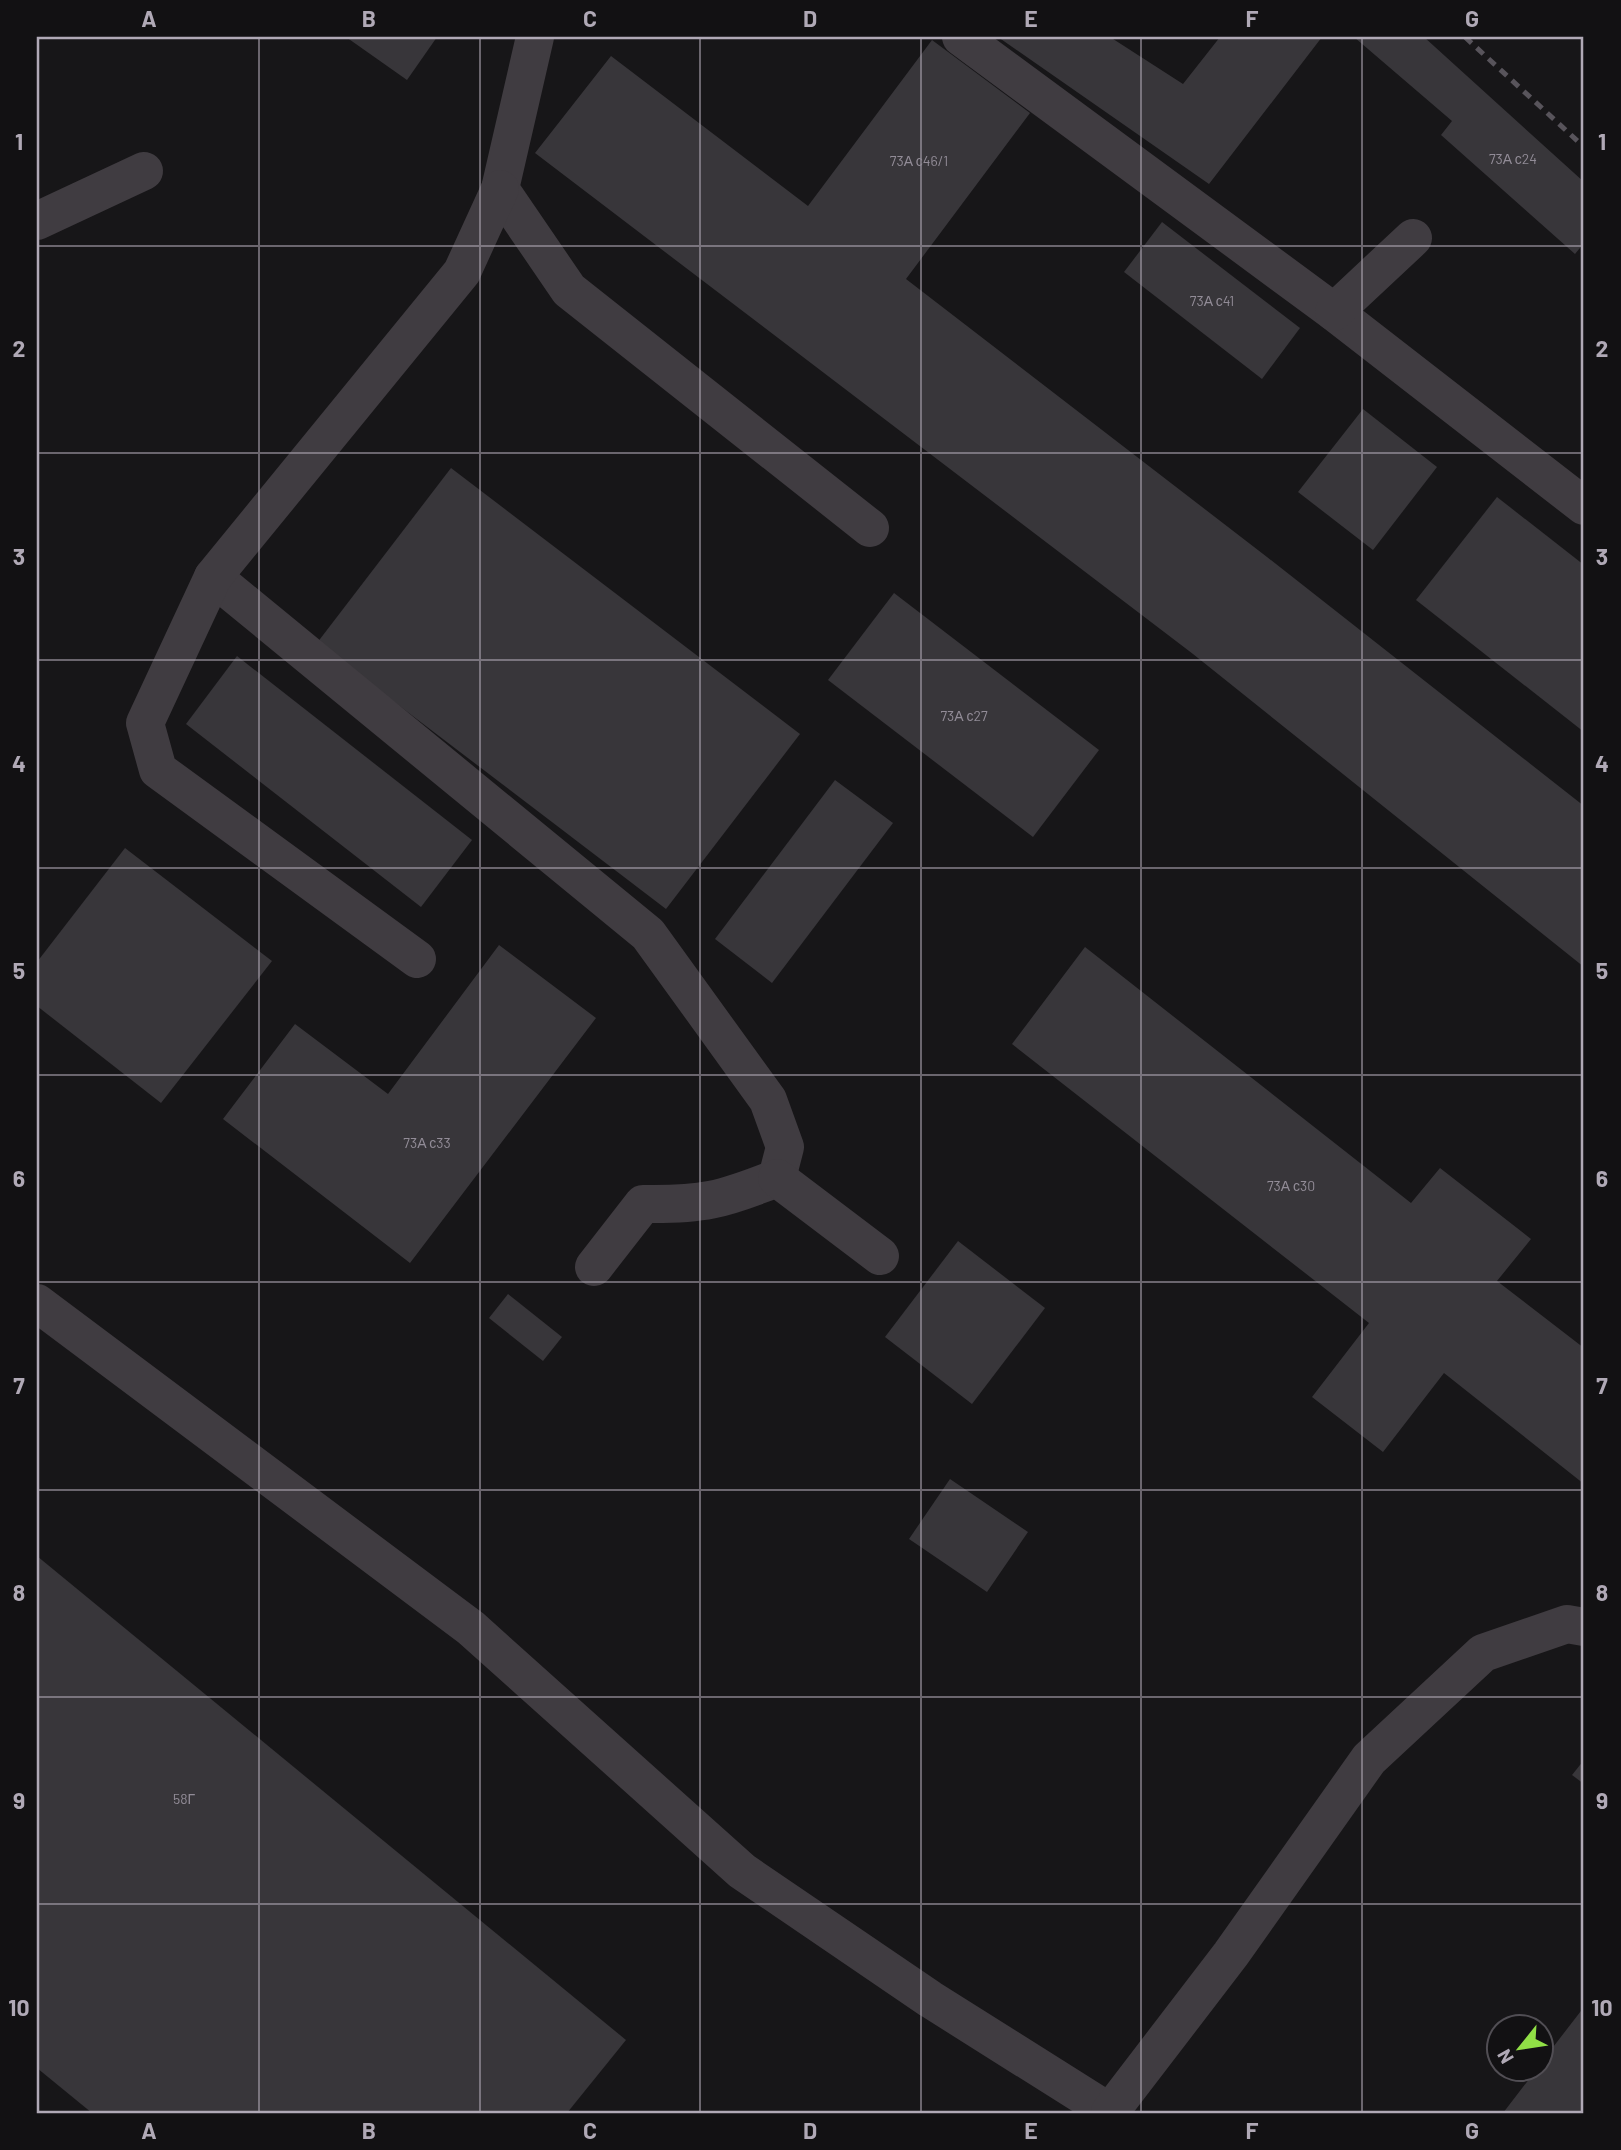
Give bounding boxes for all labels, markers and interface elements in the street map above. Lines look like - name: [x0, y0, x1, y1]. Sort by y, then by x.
- text: A: [141, 4, 157, 32]
- text: B: [362, 4, 376, 32]
- text: C: [583, 4, 597, 32]
- text: D: [803, 4, 817, 32]
- text: E: [1024, 4, 1038, 32]
- text: F: [1246, 4, 1259, 32]
- text: G: [1465, 4, 1479, 32]
- text: 1: [15, 127, 23, 155]
- text: 1: [1598, 127, 1606, 155]
- house number: 73А с24: [1489, 150, 1537, 167]
- house number: 73А с46/1: [890, 152, 948, 169]
- house number: 73А с41: [1190, 292, 1234, 309]
- text: 2: [13, 334, 25, 362]
- text: 2: [1596, 334, 1608, 362]
- text: 3: [13, 542, 25, 570]
- text: 3: [1596, 542, 1608, 570]
- house number: 73А с27: [940, 707, 988, 724]
- text: 4: [12, 749, 26, 777]
- text: 4: [1595, 749, 1609, 777]
- text: 5: [13, 956, 25, 984]
- text: 5: [1596, 956, 1608, 984]
- house number: 73А с33: [403, 1134, 451, 1151]
- text: 6: [13, 1164, 25, 1192]
- text: 6: [1596, 1164, 1608, 1192]
- house number: 73А с30: [1267, 1177, 1315, 1194]
- text: 7: [13, 1371, 25, 1399]
- text: 7: [1596, 1371, 1608, 1399]
- text: 8: [13, 1578, 25, 1606]
- text: 8: [1596, 1578, 1608, 1606]
- text: 9: [13, 1786, 25, 1814]
- text: 9: [1596, 1786, 1608, 1814]
- house number: 58Г: [173, 1790, 195, 1807]
- text: 10: [8, 1993, 30, 2021]
- text: 10: [1591, 1993, 1613, 2021]
- north arrow: [1484, 2014, 1554, 2084]
- text: N: [1492, 2046, 1518, 2068]
- text: A: [141, 2116, 157, 2144]
- text: B: [362, 2116, 376, 2144]
- text: C: [583, 2116, 597, 2144]
- text: D: [803, 2116, 817, 2144]
- text: E: [1024, 2116, 1038, 2144]
- text: F: [1246, 2116, 1259, 2144]
- text: G: [1465, 2116, 1479, 2144]

